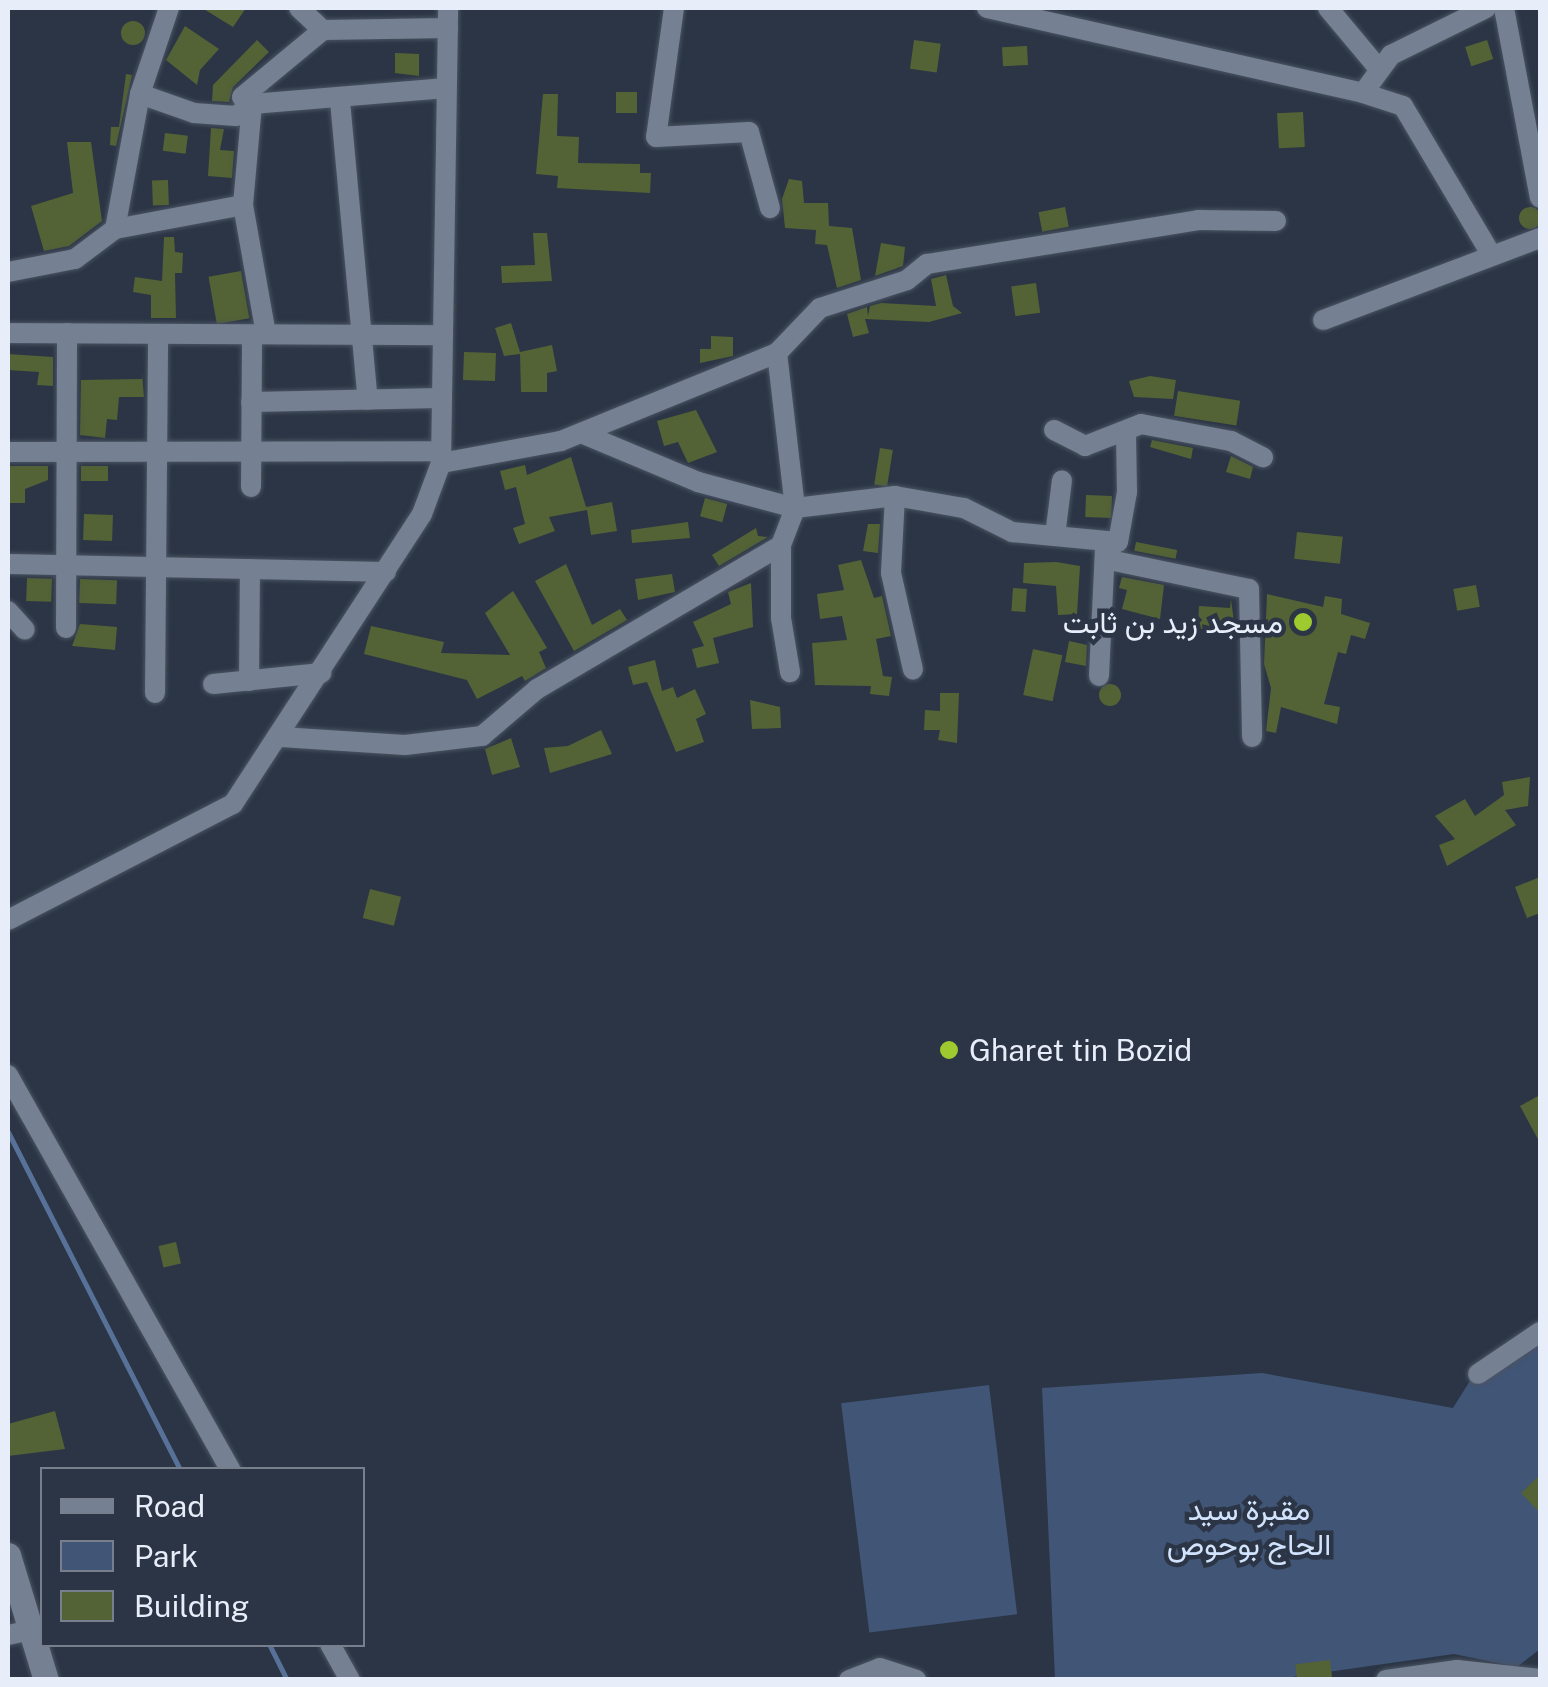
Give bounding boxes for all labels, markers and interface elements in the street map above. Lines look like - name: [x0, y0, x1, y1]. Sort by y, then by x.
- place label: مسجد زيد بن ثابت: [1063, 604, 1283, 640]
- marker: مسجد زيد بن ثابت: [1292, 611, 1314, 633]
- place label: Gharet tin Bozid: [969, 1032, 1192, 1068]
- marker: Gharet tin Bozid: [938, 1039, 960, 1061]
- legend: [40, 1467, 365, 1647]
- text: Road: [134, 1488, 205, 1524]
- park label: مقبرة سيد الحاج بوحوص: [1167, 1491, 1331, 1562]
- text: Park: [134, 1538, 198, 1574]
- text: Building: [134, 1588, 249, 1624]

